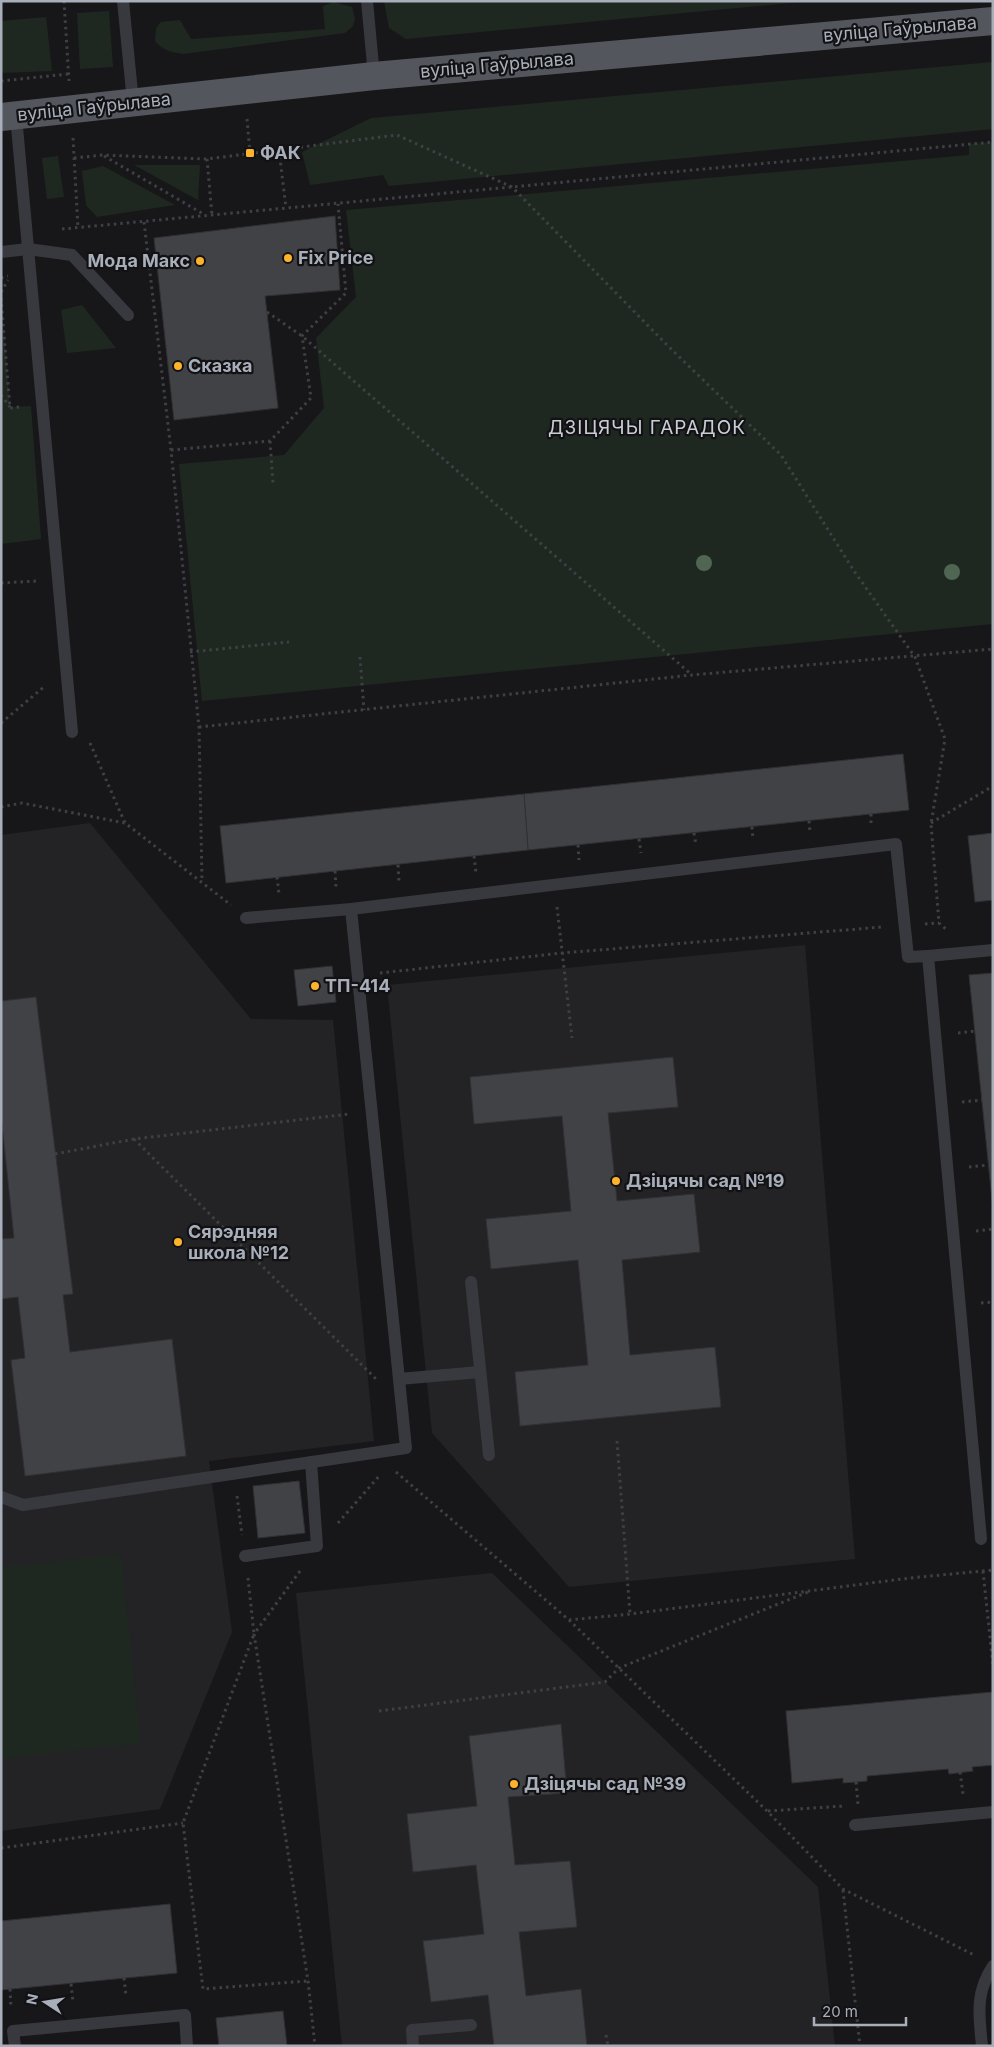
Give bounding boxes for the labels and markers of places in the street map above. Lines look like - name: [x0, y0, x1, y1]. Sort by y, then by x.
- place label: ФАК: [260, 142, 301, 163]
- marker: ФАК: [244, 147, 256, 159]
- place label: Fix Price: [298, 247, 374, 268]
- place label: Мода Макс: [88, 250, 190, 271]
- marker: Fix Price: [282, 252, 294, 264]
- marker: Мода Макс: [194, 255, 206, 267]
- place label: Сказка: [188, 355, 253, 376]
- marker: Сказка: [172, 360, 184, 372]
- place label: ТП-414: [325, 975, 390, 996]
- marker: ТП-414: [309, 980, 321, 992]
- place label: Дзіцячы сад №19: [626, 1170, 784, 1191]
- marker: Дзіцячы сад №19: [610, 1175, 622, 1187]
- place label: Сярэдняя школа №12: [188, 1221, 289, 1263]
- marker: Сярэдняя школа №12: [172, 1236, 184, 1248]
- place label: Дзіцячы сад №39: [524, 1773, 686, 1794]
- marker: Дзіцячы сад №39: [508, 1778, 520, 1790]

